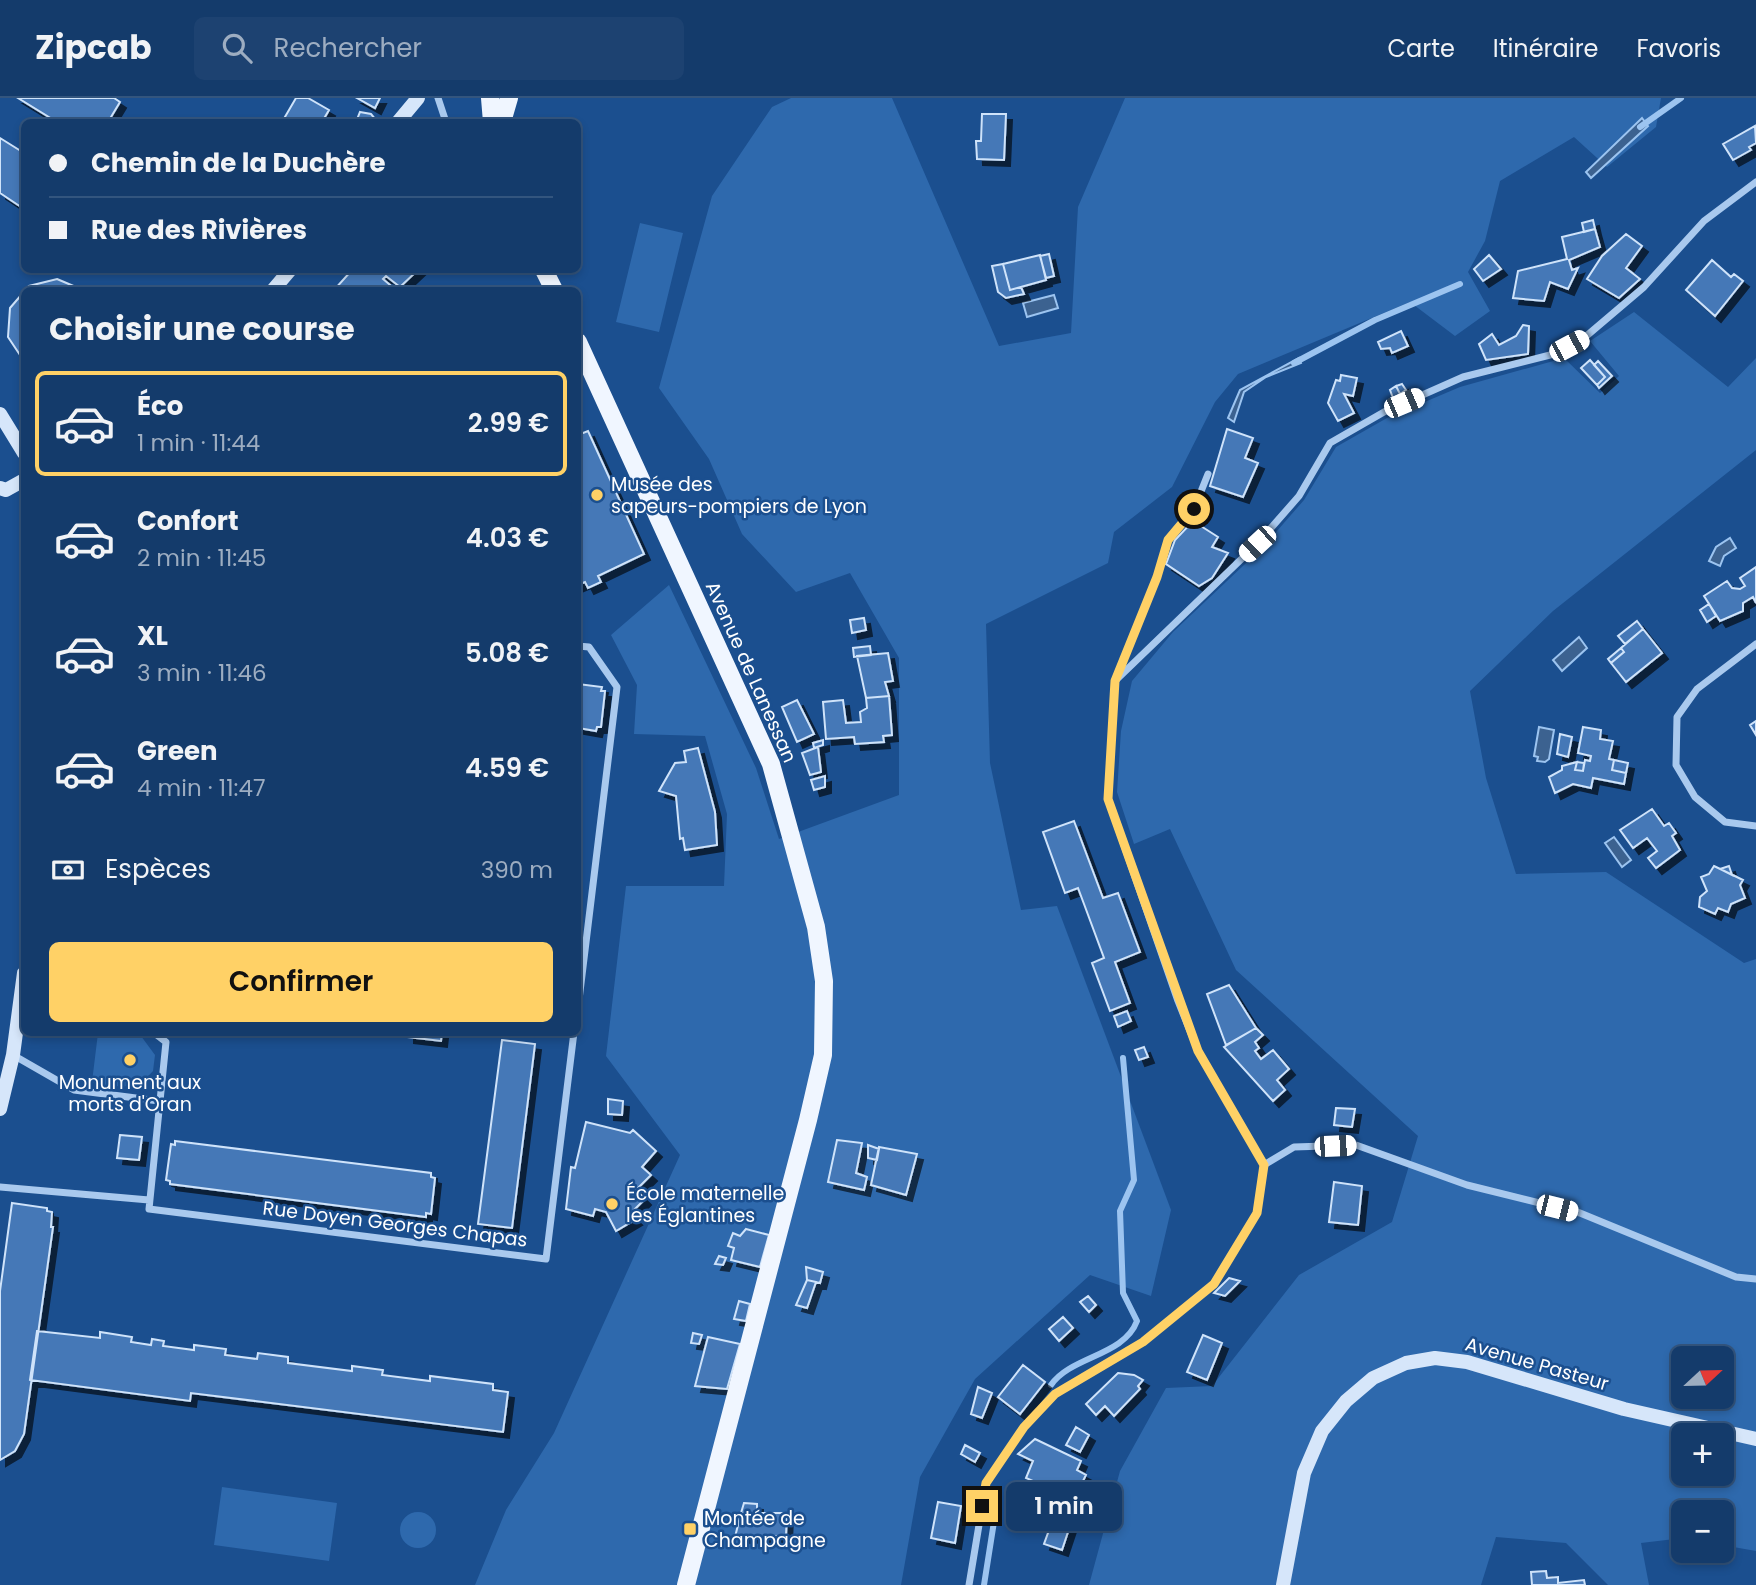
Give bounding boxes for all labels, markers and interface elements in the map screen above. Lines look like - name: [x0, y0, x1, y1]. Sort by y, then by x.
- search box: [194, 17, 684, 80]
- text: Zipcab: [35, 24, 152, 71]
- icon: search: [218, 29, 256, 67]
- text: Rechercher: [274, 30, 422, 66]
- text: Carte: [1387, 32, 1455, 65]
- text: Itinéraire: [1493, 32, 1598, 65]
- text: Favoris: [1636, 32, 1721, 65]
- text: Chemin de la Duchère: [91, 145, 385, 181]
- text: Rue des Rivières: [91, 212, 307, 248]
- text: Choisir une course: [49, 306, 355, 351]
- car: [1546, 327, 1593, 365]
- car: [1381, 385, 1428, 421]
- text: Éco: [137, 388, 183, 424]
- icon: car: [53, 392, 116, 455]
- text: 2.99 €: [468, 405, 549, 441]
- text: 1 min · 11:44: [137, 427, 260, 459]
- place label: Musée des sapeurs-pompiers de Lyon: [611, 471, 867, 520]
- marker: Musée des sapeurs-pompiers de Lyon: [589, 487, 605, 503]
- route start: [1178, 493, 1210, 525]
- text: Confort: [137, 503, 239, 539]
- icon: car: [53, 507, 116, 570]
- text: 4.03 €: [466, 520, 549, 556]
- car: [1235, 522, 1280, 566]
- text: 2 min · 11:45: [137, 542, 266, 574]
- street label: Avenue de Lanessan: [699, 577, 803, 767]
- text: XL: [137, 618, 168, 654]
- icon: car: [53, 622, 116, 685]
- text: 5.08 €: [465, 635, 549, 671]
- text: 3 min · 11:46: [137, 657, 267, 689]
- text: Green: [137, 733, 218, 769]
- icon: car: [53, 737, 116, 800]
- text: 4.59 €: [465, 750, 549, 786]
- text: 4 min · 11:47: [137, 772, 265, 804]
- icon: cash: [49, 851, 87, 889]
- text: Espèces: [105, 851, 211, 887]
- text: 390 m: [481, 854, 553, 886]
- button: Confirmer: [49, 942, 553, 1022]
- marker: Monument aux morts d'Oran: [122, 1052, 138, 1068]
- place label: Monument aux morts d'Oran: [59, 1069, 201, 1118]
- car: [1314, 1135, 1357, 1157]
- place label: École maternelle les Églantines: [626, 1180, 784, 1229]
- car: [1535, 1193, 1580, 1223]
- street label: Rue Doyen Georges Chapas: [261, 1194, 529, 1254]
- marker: École maternelle les Églantines: [604, 1196, 620, 1212]
- street label: Avenue Pasteur: [1462, 1331, 1612, 1397]
- north arrow: [1671, 1346, 1734, 1409]
- map controls: [1671, 1346, 1734, 1563]
- button: +: [1671, 1423, 1734, 1486]
- callout: 1 min: [1006, 1482, 1122, 1530]
- route end: [966, 1490, 998, 1522]
- text: 1 min: [1034, 1490, 1094, 1522]
- button: −: [1671, 1500, 1734, 1563]
- place label: Montée de Champagne: [704, 1505, 826, 1554]
- marker: Montée de Champagne: [682, 1521, 698, 1537]

